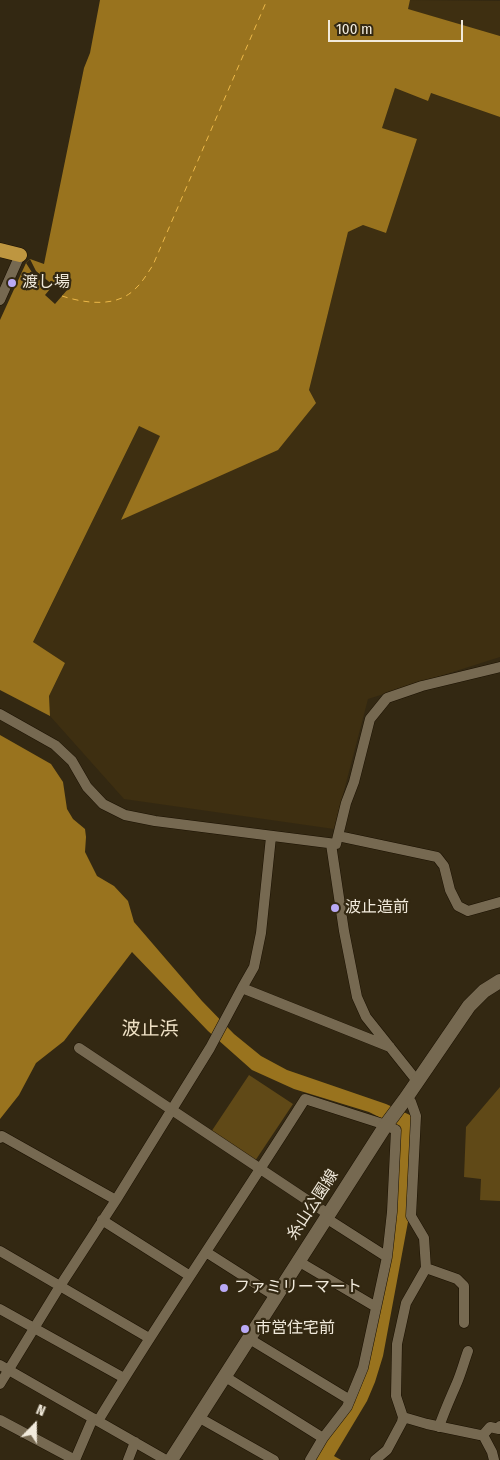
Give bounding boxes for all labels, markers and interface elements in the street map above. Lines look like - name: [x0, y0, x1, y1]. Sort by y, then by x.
- scale bar: [330, 10, 465, 42]
- text: 100 m: [336, 20, 373, 38]
- place label: 渡し場: [22, 273, 70, 293]
- marker: 渡し場: [6, 277, 18, 289]
- place label: 波止造前: [345, 898, 409, 918]
- marker: 波止造前: [329, 902, 341, 914]
- district label: 波止浜: [122, 1019, 178, 1041]
- street label: 糸山公園線: [283, 1166, 343, 1244]
- place label: ファミリーマート: [234, 1278, 362, 1298]
- marker: ファミリーマート: [218, 1282, 230, 1294]
- place label: 市営住宅前: [255, 1319, 335, 1339]
- marker: 市営住宅前: [239, 1323, 251, 1335]
- north arrow: [10, 1400, 60, 1450]
- text: N: [34, 1401, 48, 1420]

